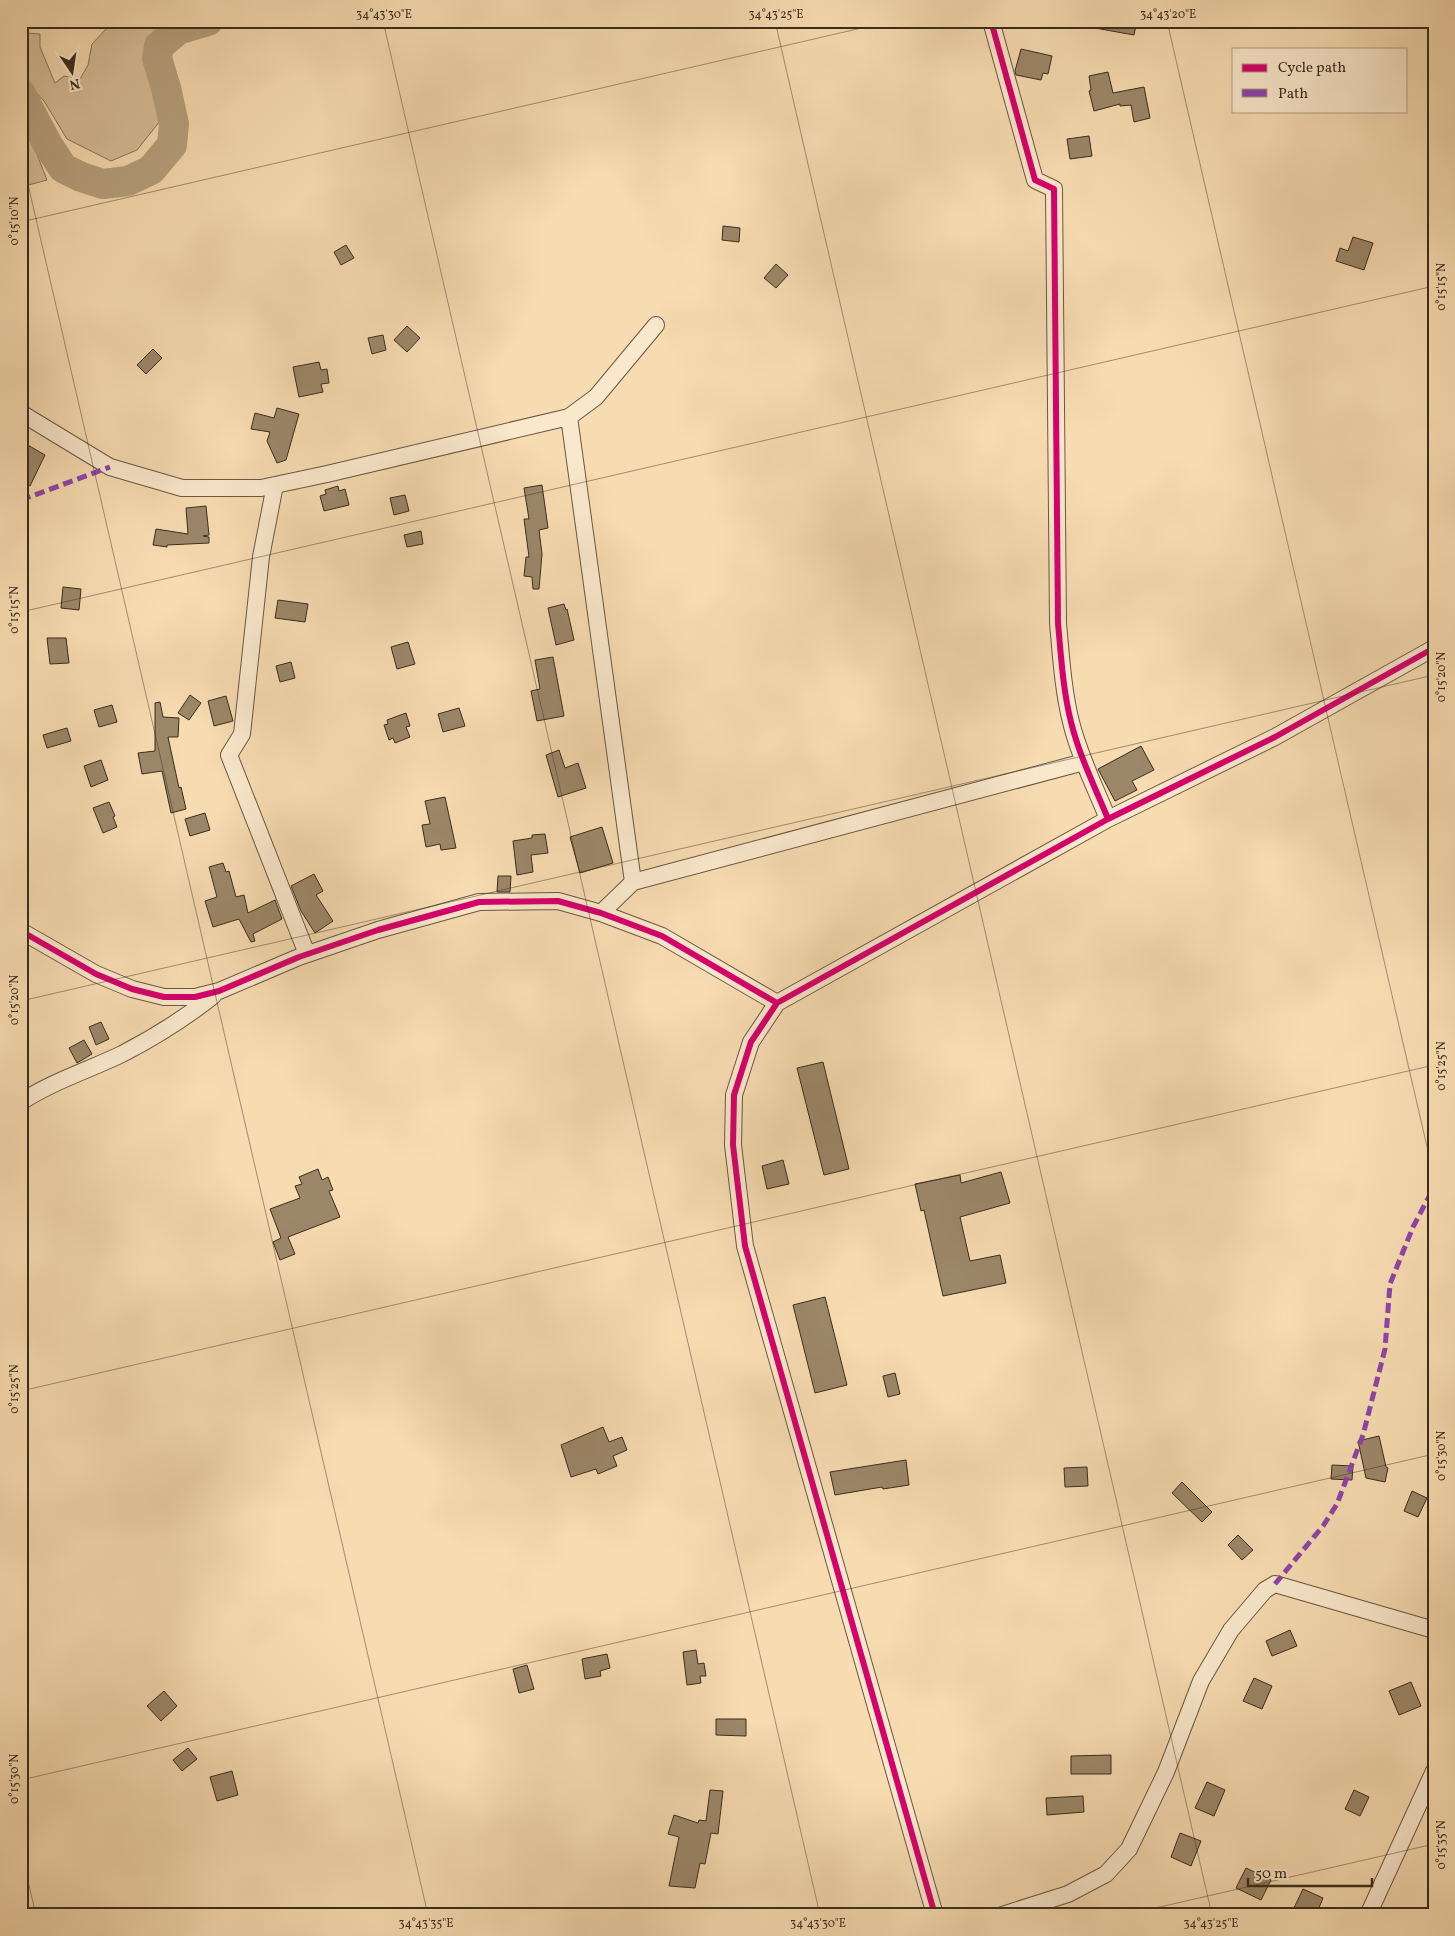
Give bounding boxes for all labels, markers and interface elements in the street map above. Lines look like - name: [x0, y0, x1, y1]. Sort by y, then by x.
- text: 34°43'30"E: [356, 7, 412, 23]
- text: 34°43'25"E: [748, 7, 804, 23]
- text: 34°43'20"E: [1140, 7, 1196, 23]
- north arrow: [48, 48, 98, 98]
- legend: [1232, 48, 1408, 112]
- text: Cycle path: [1278, 58, 1346, 79]
- text: N: [67, 73, 82, 94]
- text: Path: [1278, 84, 1308, 105]
- text: 0°15'10"N: [7, 196, 23, 245]
- text: 0°15'15"N: [1434, 263, 1450, 311]
- text: 0°15'15"N: [7, 586, 23, 634]
- text: 0°15'20"N: [1434, 652, 1450, 702]
- text: 0°15'20"N: [7, 975, 23, 1025]
- text: 0°15'25"N: [1434, 1041, 1450, 1091]
- text: 0°15'25"N: [7, 1364, 23, 1414]
- text: 0°15'30"N: [1434, 1431, 1450, 1481]
- text: 0°15'30"N: [7, 1754, 23, 1804]
- text: 0°15'35"N: [1434, 1820, 1450, 1870]
- scale bar: [1248, 1856, 1371, 1888]
- text: 50 m: [1255, 1864, 1287, 1885]
- text: 34°43'35"E: [399, 1916, 453, 1932]
- text: 34°43'30"E: [790, 1916, 846, 1932]
- text: 34°43'25"E: [1183, 1916, 1239, 1932]

